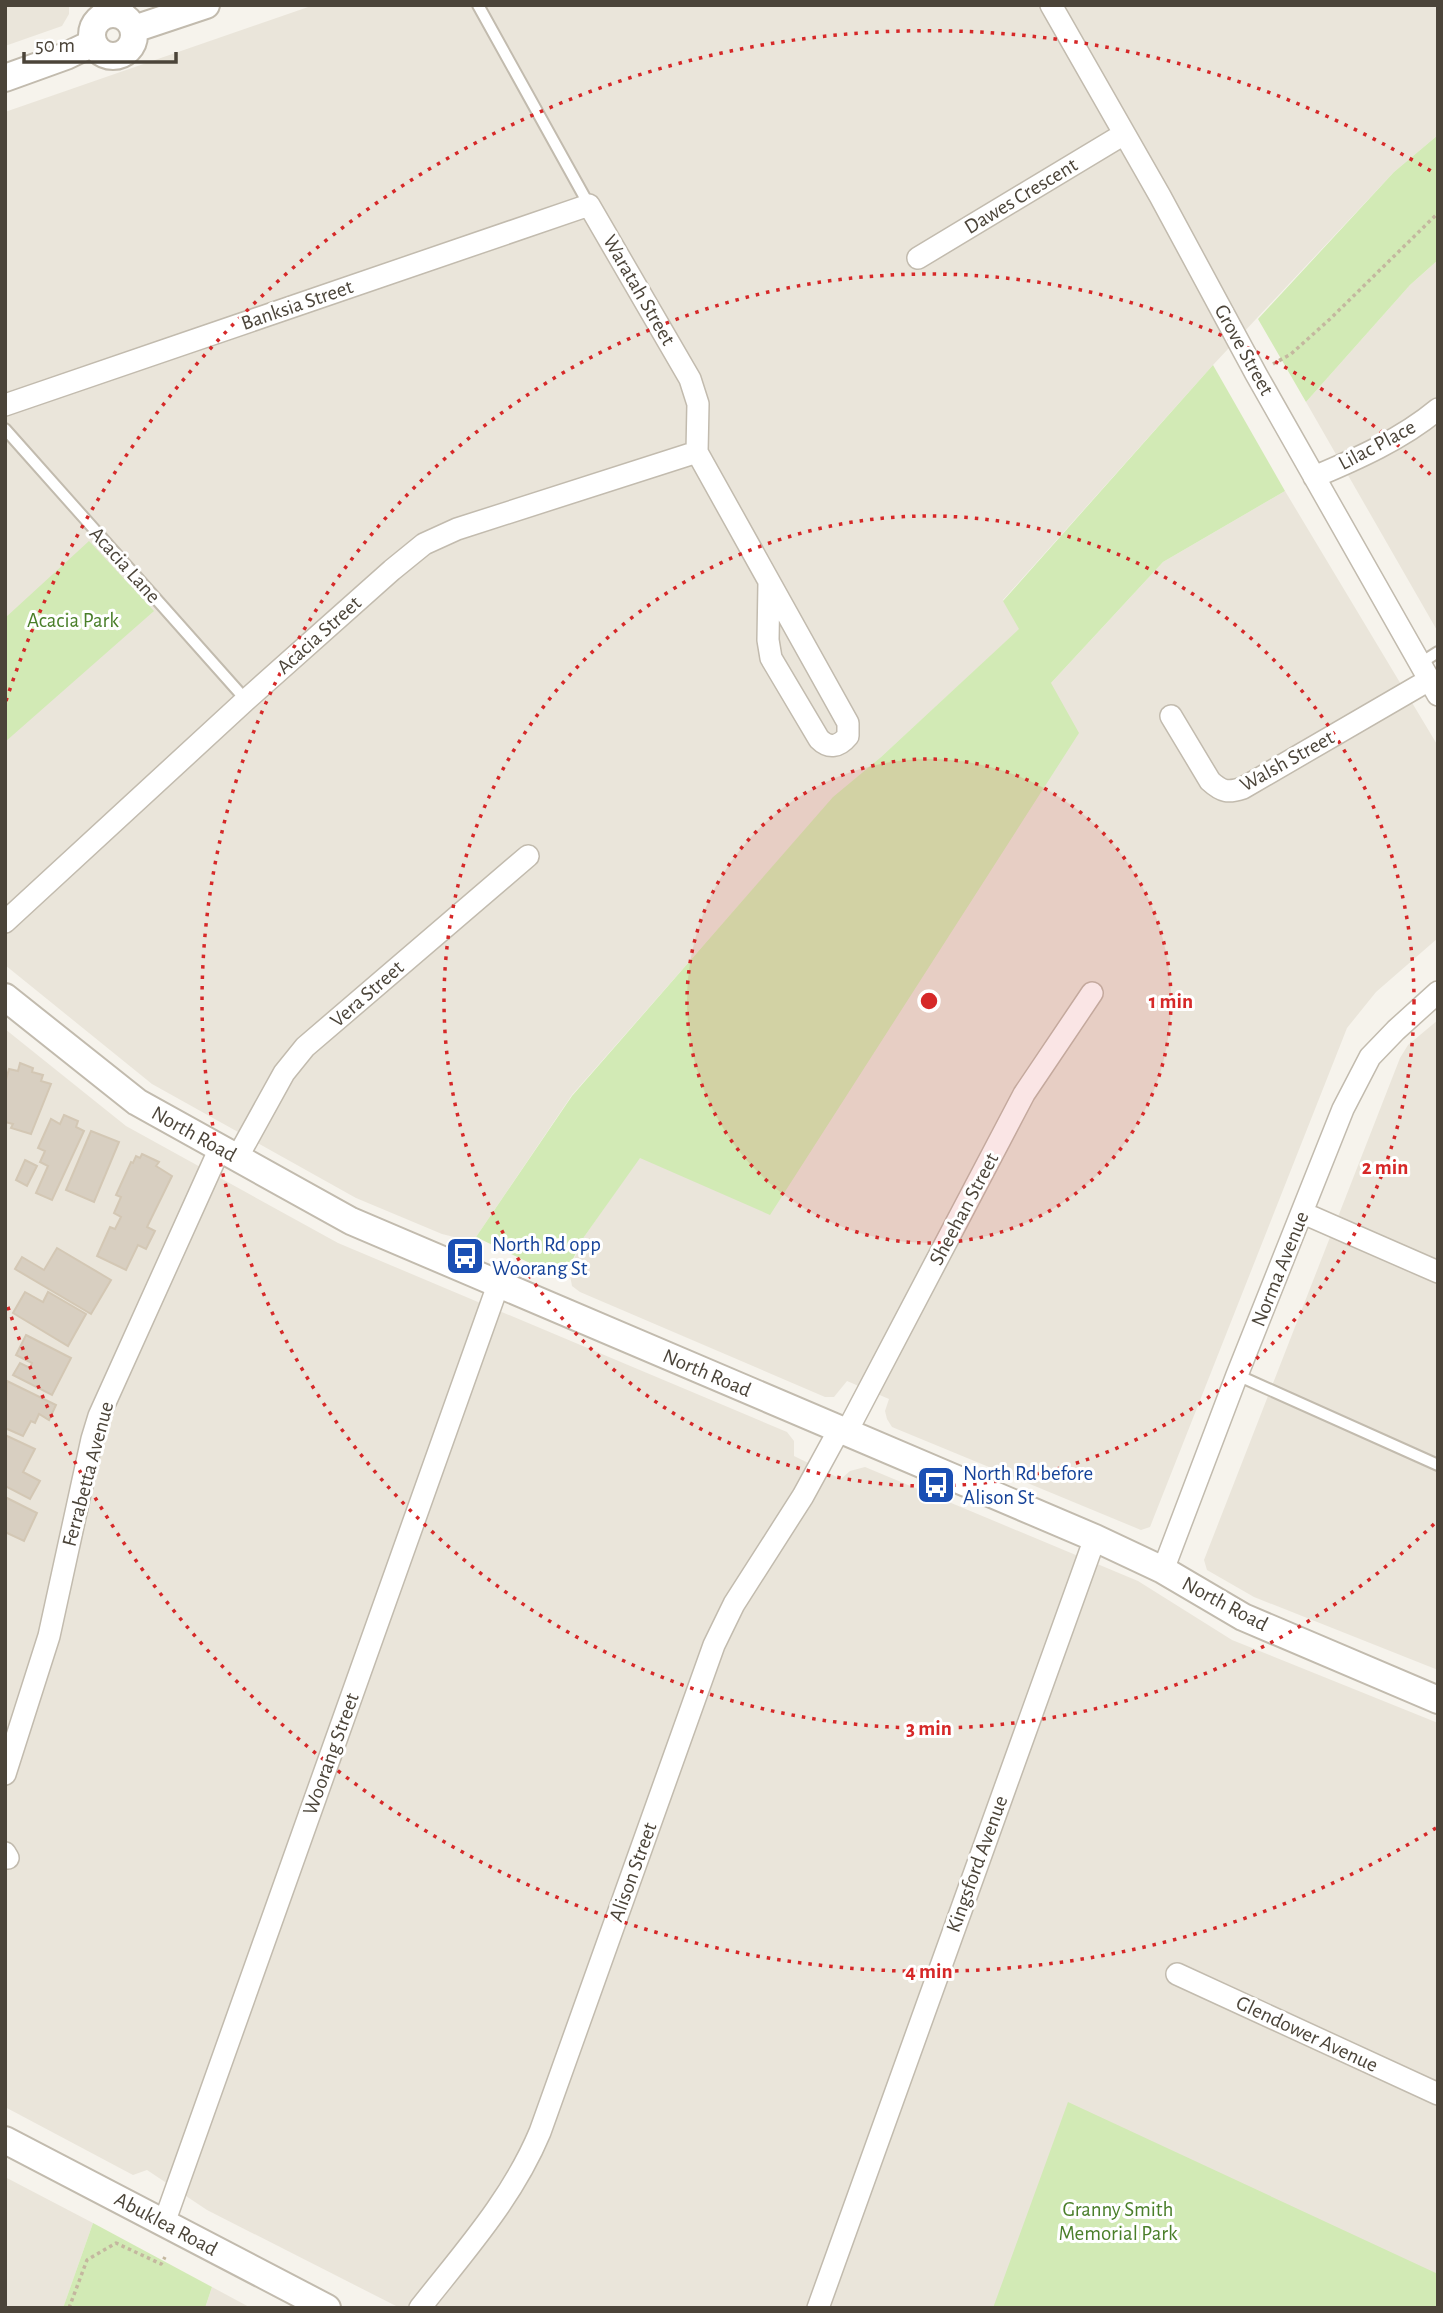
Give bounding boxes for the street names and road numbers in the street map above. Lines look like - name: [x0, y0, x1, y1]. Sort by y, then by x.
- street label: Dawes Crescent: [961, 154, 1081, 238]
- street label: Waratah Street: [599, 231, 679, 349]
- street label: Banksia Street: [238, 276, 356, 334]
- street label: Grove Street: [1211, 301, 1278, 399]
- street label: Lilac Place: [1335, 416, 1419, 474]
- street label: Acacia Lane: [86, 523, 164, 607]
- street label: Acacia Street: [273, 592, 365, 678]
- street label: Walsh Street: [1236, 726, 1338, 795]
- street label: Vera Street: [326, 956, 408, 1031]
- street label: North Road: [148, 1102, 240, 1166]
- street label: Sheehan Street: [926, 1149, 1003, 1269]
- street label: Norma Avenue: [1247, 1209, 1313, 1329]
- street label: North Road: [660, 1345, 754, 1401]
- street label: Ferrabetta Avenue: [59, 1399, 117, 1549]
- street label: North Road: [1179, 1573, 1271, 1635]
- street label: Woorang Street: [299, 1690, 363, 1818]
- street label: Kingsford Avenue: [943, 1793, 1011, 1935]
- street label: Alison Street: [605, 1819, 661, 1924]
- street label: Glendower Avenue: [1233, 1992, 1381, 2076]
- street label: Abuklea Road: [111, 2188, 221, 2260]

